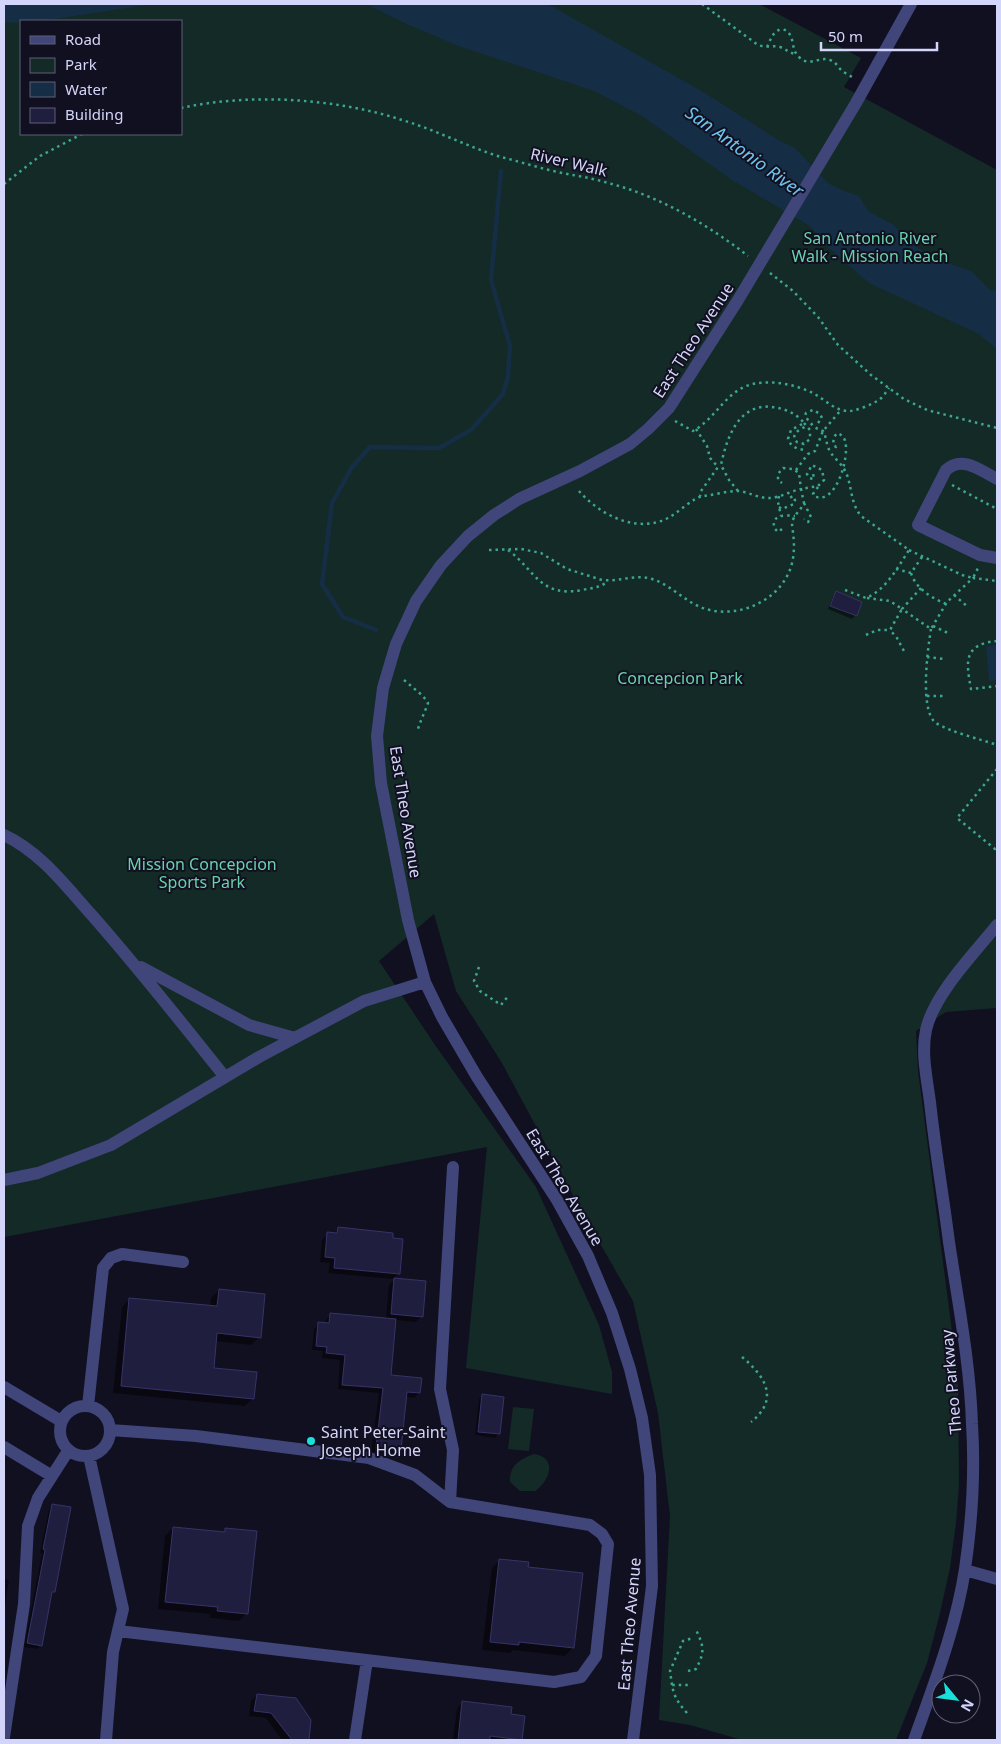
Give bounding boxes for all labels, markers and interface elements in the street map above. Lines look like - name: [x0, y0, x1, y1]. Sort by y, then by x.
- legend: [20, 20, 182, 135]
- scale bar: [821, 20, 937, 52]
- text: 50 m: [828, 26, 863, 46]
- text: Road: [65, 29, 101, 49]
- text: Park: [65, 54, 97, 74]
- text: Water: [65, 79, 107, 99]
- water label: San Antonio River: [681, 100, 810, 202]
- text: Building: [65, 104, 123, 124]
- street label: River Walk: [528, 142, 610, 182]
- park label: San Antonio River Walk - Mission Reach: [791, 227, 949, 267]
- street label: East Theo Avenue: [647, 278, 739, 402]
- park label: Concepcion Park: [617, 667, 743, 689]
- street label: East Theo Avenue: [385, 744, 427, 880]
- park label: Mission Concepcion Sports Park: [127, 853, 277, 893]
- street label: East Theo Avenue: [521, 1124, 609, 1250]
- street label: Theo Parkway: [935, 1328, 967, 1435]
- place label: Saint Peter-Saint Joseph Home: [319, 1421, 446, 1461]
- marker: Saint Peter-Saint Joseph Home: [305, 1435, 317, 1447]
- street label: East Theo Avenue: [612, 1557, 646, 1691]
- north arrow: [931, 1674, 981, 1724]
- text: N: [957, 1696, 979, 1715]

